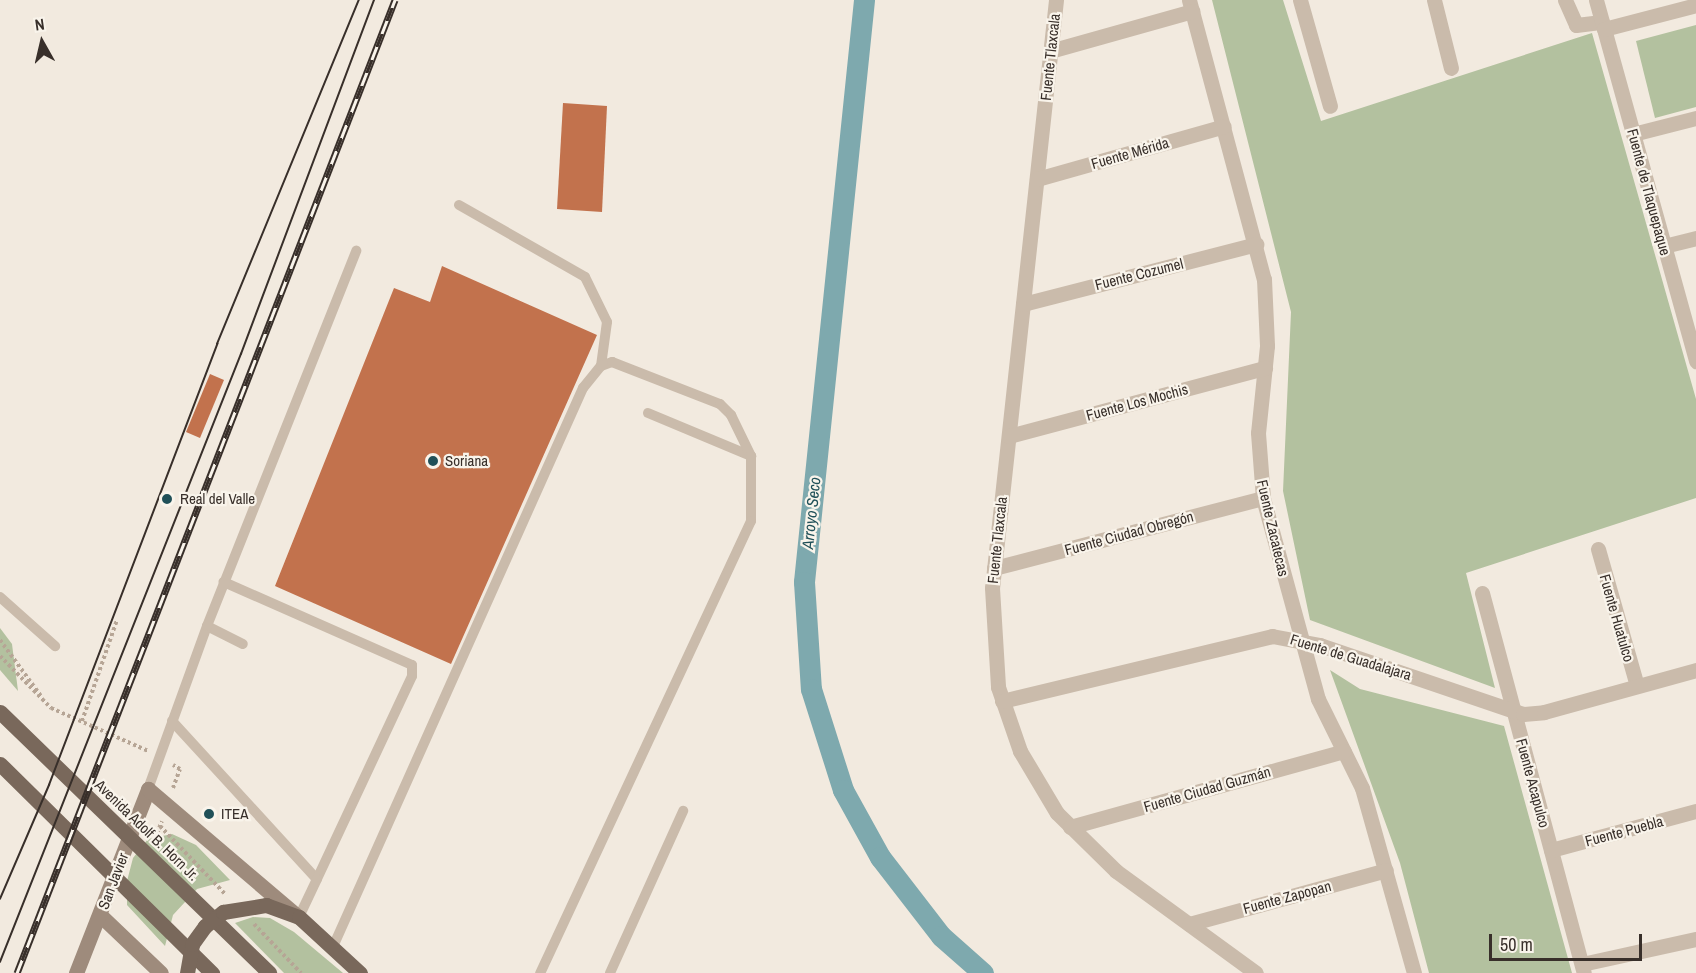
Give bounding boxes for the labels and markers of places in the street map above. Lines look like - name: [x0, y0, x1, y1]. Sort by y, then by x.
- place label: Soriana: [445, 452, 488, 470]
- marker: Soriana: [426, 454, 440, 468]
- marker: Real del Valle: [158, 490, 176, 508]
- place label: Real del Valle: [180, 490, 255, 508]
- place label: ITEA: [221, 805, 248, 823]
- marker: ITEA: [202, 807, 216, 821]

